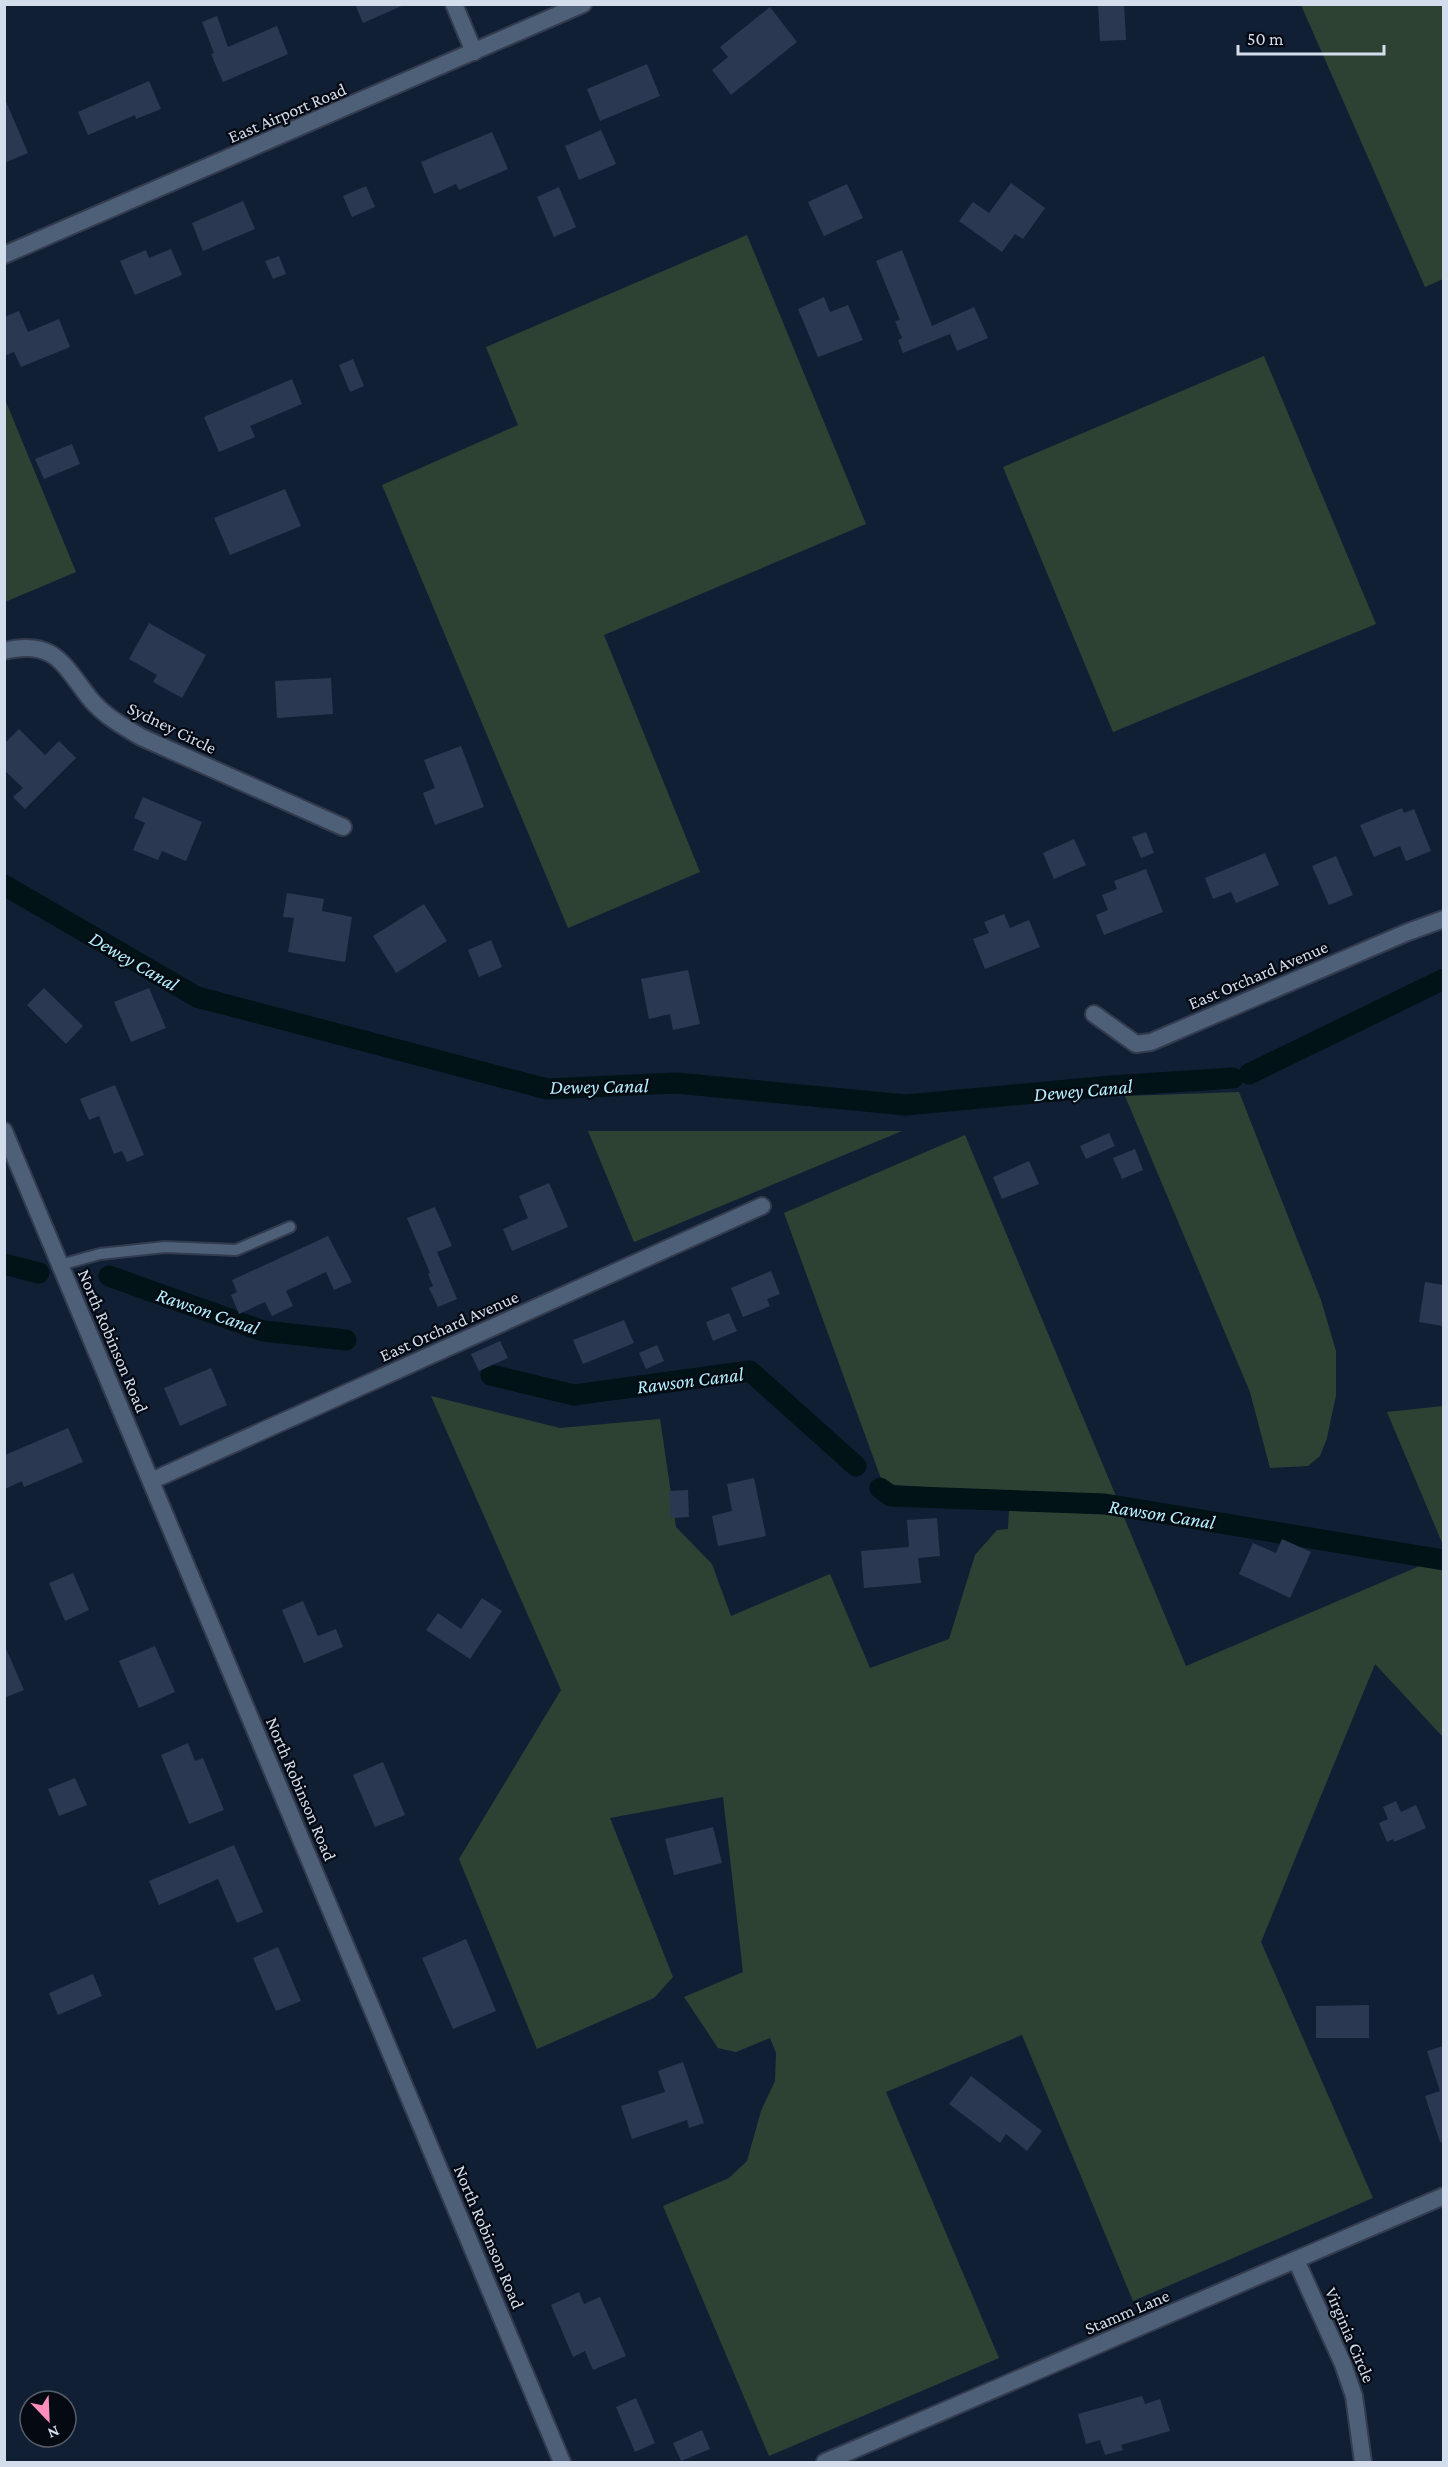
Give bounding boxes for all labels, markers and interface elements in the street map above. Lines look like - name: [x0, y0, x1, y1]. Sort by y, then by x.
- scale bar: [1238, 18, 1384, 56]
- text: 50 m: [1247, 29, 1284, 49]
- street label: East Airport Road: [225, 79, 350, 147]
- street label: Sydney Circle: [124, 698, 220, 758]
- water label: Dewey Canal: [85, 927, 183, 997]
- street label: East Orchard Avenue: [1185, 936, 1331, 1013]
- water label: Dewey Canal: [549, 1074, 650, 1099]
- water label: Dewey Canal: [1033, 1075, 1134, 1106]
- street label: North Robinson Road: [74, 1266, 152, 1416]
- water label: Rawson Canal: [154, 1283, 263, 1339]
- street label: East Orchard Avenue: [376, 1286, 522, 1366]
- water label: Rawson Canal: [635, 1362, 746, 1397]
- water label: Rawson Canal: [1107, 1495, 1218, 1533]
- street label: North Robinson Road: [262, 1714, 340, 1864]
- street label: North Robinson Road: [450, 2162, 528, 2312]
- street label: Virginia Circle: [1321, 2284, 1379, 2386]
- street label: Stamm Lane: [1082, 2285, 1172, 2339]
- north arrow: [18, 2389, 78, 2449]
- text: N: [45, 2422, 62, 2442]

